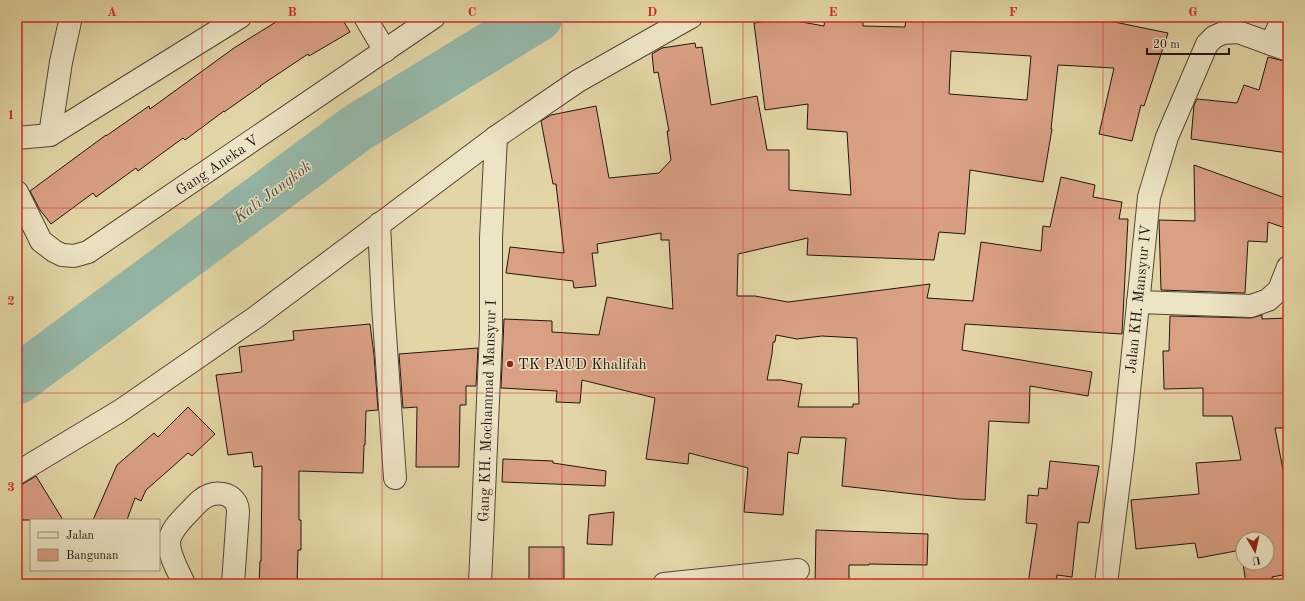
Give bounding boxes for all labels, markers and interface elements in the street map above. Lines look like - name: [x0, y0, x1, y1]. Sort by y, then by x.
- text: A: [107, 6, 117, 19]
- text: B: [287, 6, 297, 19]
- text: C: [468, 6, 476, 19]
- text: D: [647, 6, 657, 19]
- text: E: [829, 6, 838, 19]
- text: F: [1009, 6, 1018, 19]
- text: G: [1188, 6, 1198, 19]
- scale bar: [1147, 30, 1229, 56]
- text: 20 m: [1153, 39, 1180, 51]
- text: 1: [7, 109, 15, 122]
- street label: Gang Aneka V: [174, 133, 262, 199]
- water label: Kali Jangkok: [231, 158, 315, 227]
- street label: Jalan KH. Mansyur IV: [1124, 224, 1155, 374]
- text: 2: [7, 295, 15, 308]
- street label: Gang KH. Mochammad Mansyur I: [477, 300, 500, 522]
- place label: TK PAUD Khalifah: [518, 358, 647, 373]
- marker: TK PAUD Khalifah: [505, 359, 515, 369]
- text: 3: [7, 481, 15, 494]
- legend: [30, 519, 160, 571]
- text: Jalan: [66, 530, 95, 542]
- north arrow: [1235, 531, 1275, 571]
- text: Bangunan: [66, 550, 119, 562]
- text: U: [1251, 553, 1262, 566]

